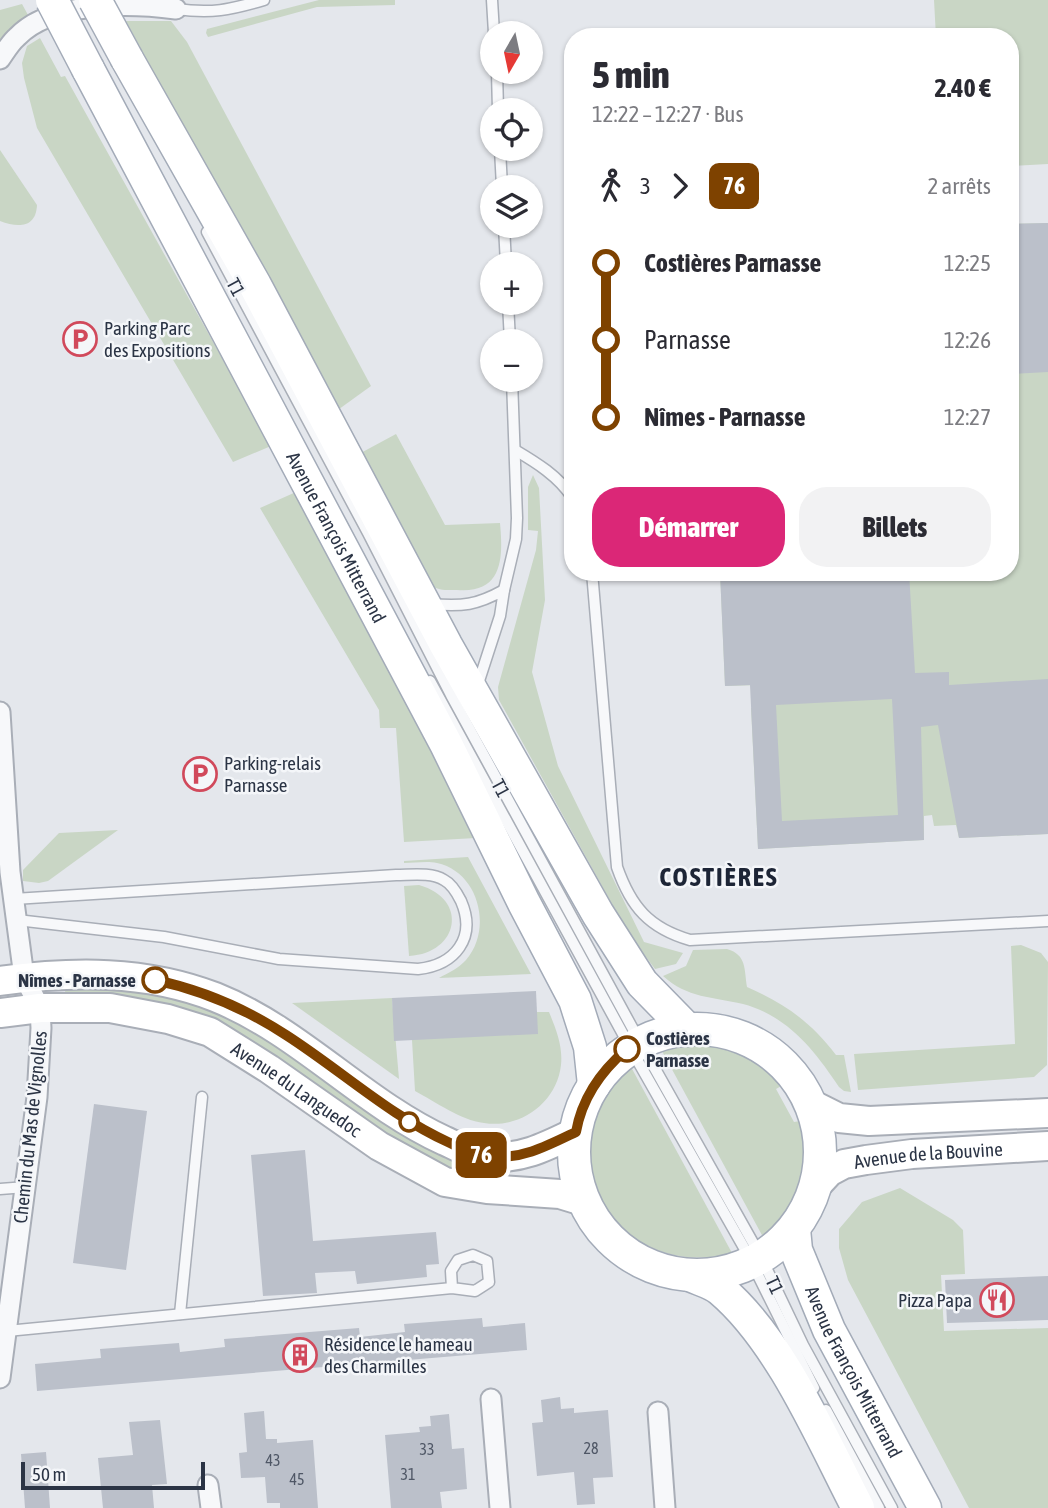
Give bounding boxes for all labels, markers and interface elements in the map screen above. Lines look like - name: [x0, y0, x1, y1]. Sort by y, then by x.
- north arrow: [480, 21, 542, 84]
- map controls: [480, 21, 543, 392]
- text: 5 min: [592, 53, 670, 96]
- text: 2.40 €: [934, 73, 991, 103]
- button: locate: [480, 98, 543, 161]
- text: 12:22 – 12:27 · Bus: [592, 101, 744, 127]
- icon: walk: [592, 167, 630, 205]
- icon: forward: [661, 167, 699, 205]
- text: 76: [723, 172, 745, 199]
- text: 3: [640, 173, 651, 199]
- text: 2 arrêts: [928, 173, 991, 199]
- button: layers: [480, 175, 543, 238]
- text: Costières Parnasse: [644, 248, 821, 278]
- text: 12:25: [944, 250, 991, 276]
- button: +: [480, 252, 543, 315]
- street label: T1: [222, 274, 250, 300]
- place label: Parking Parc des Expositions: [104, 317, 211, 361]
- parking icon: Parking Parc des Expositions: [61, 320, 99, 358]
- text: Parnasse: [644, 325, 731, 355]
- text: 12:26: [944, 327, 991, 353]
- button: −: [480, 329, 543, 392]
- text: Nîmes - Parnasse: [644, 402, 806, 432]
- text: 12:27: [944, 404, 991, 430]
- street label: Avenue François Mitterrand: [282, 448, 391, 626]
- button: Démarrer: [592, 487, 785, 567]
- button: Billets: [799, 487, 991, 567]
- place label: Parking-relais Parnasse: [224, 752, 321, 796]
- parking icon: Parking-relais Parnasse: [181, 755, 219, 793]
- street label: T1: [487, 775, 515, 801]
- district label: COSTIÈRES: [659, 862, 779, 892]
- marker: Nîmes - Parnasse: [142, 967, 168, 993]
- place label: Nîmes - Parnasse: [18, 969, 136, 991]
- place label: Costières Parnasse: [646, 1027, 710, 1071]
- street label: Chemin du Mas de Vignolles: [9, 1029, 51, 1224]
- marker: Costières Parnasse: [614, 1036, 640, 1062]
- street label: Avenue du Languedoc: [227, 1037, 366, 1142]
- unlabelled marker: [399, 1112, 419, 1132]
- line badge: 76: [449, 1132, 512, 1178]
- street label: Avenue de la Bouvine: [852, 1138, 1003, 1173]
- text: 76: [470, 1141, 492, 1168]
- street label: T1: [761, 1273, 789, 1297]
- restaurant icon: Pizza Papa: [978, 1281, 1016, 1319]
- street label: Avenue François Mitterrand: [801, 1283, 907, 1461]
- place label: Pizza Papa: [898, 1289, 972, 1311]
- place label: Résidence le hameau des Charmilles: [324, 1333, 473, 1377]
- building icon: Résidence le hameau des Charmilles: [281, 1336, 319, 1374]
- house number: 28: [583, 1439, 599, 1457]
- house number: 33: [419, 1440, 435, 1458]
- house number: 43: [265, 1451, 281, 1469]
- scale bar: [21, 1459, 205, 1491]
- text: 50 m: [32, 1463, 66, 1485]
- house number: 31: [400, 1465, 416, 1483]
- house number: 45: [289, 1470, 305, 1488]

